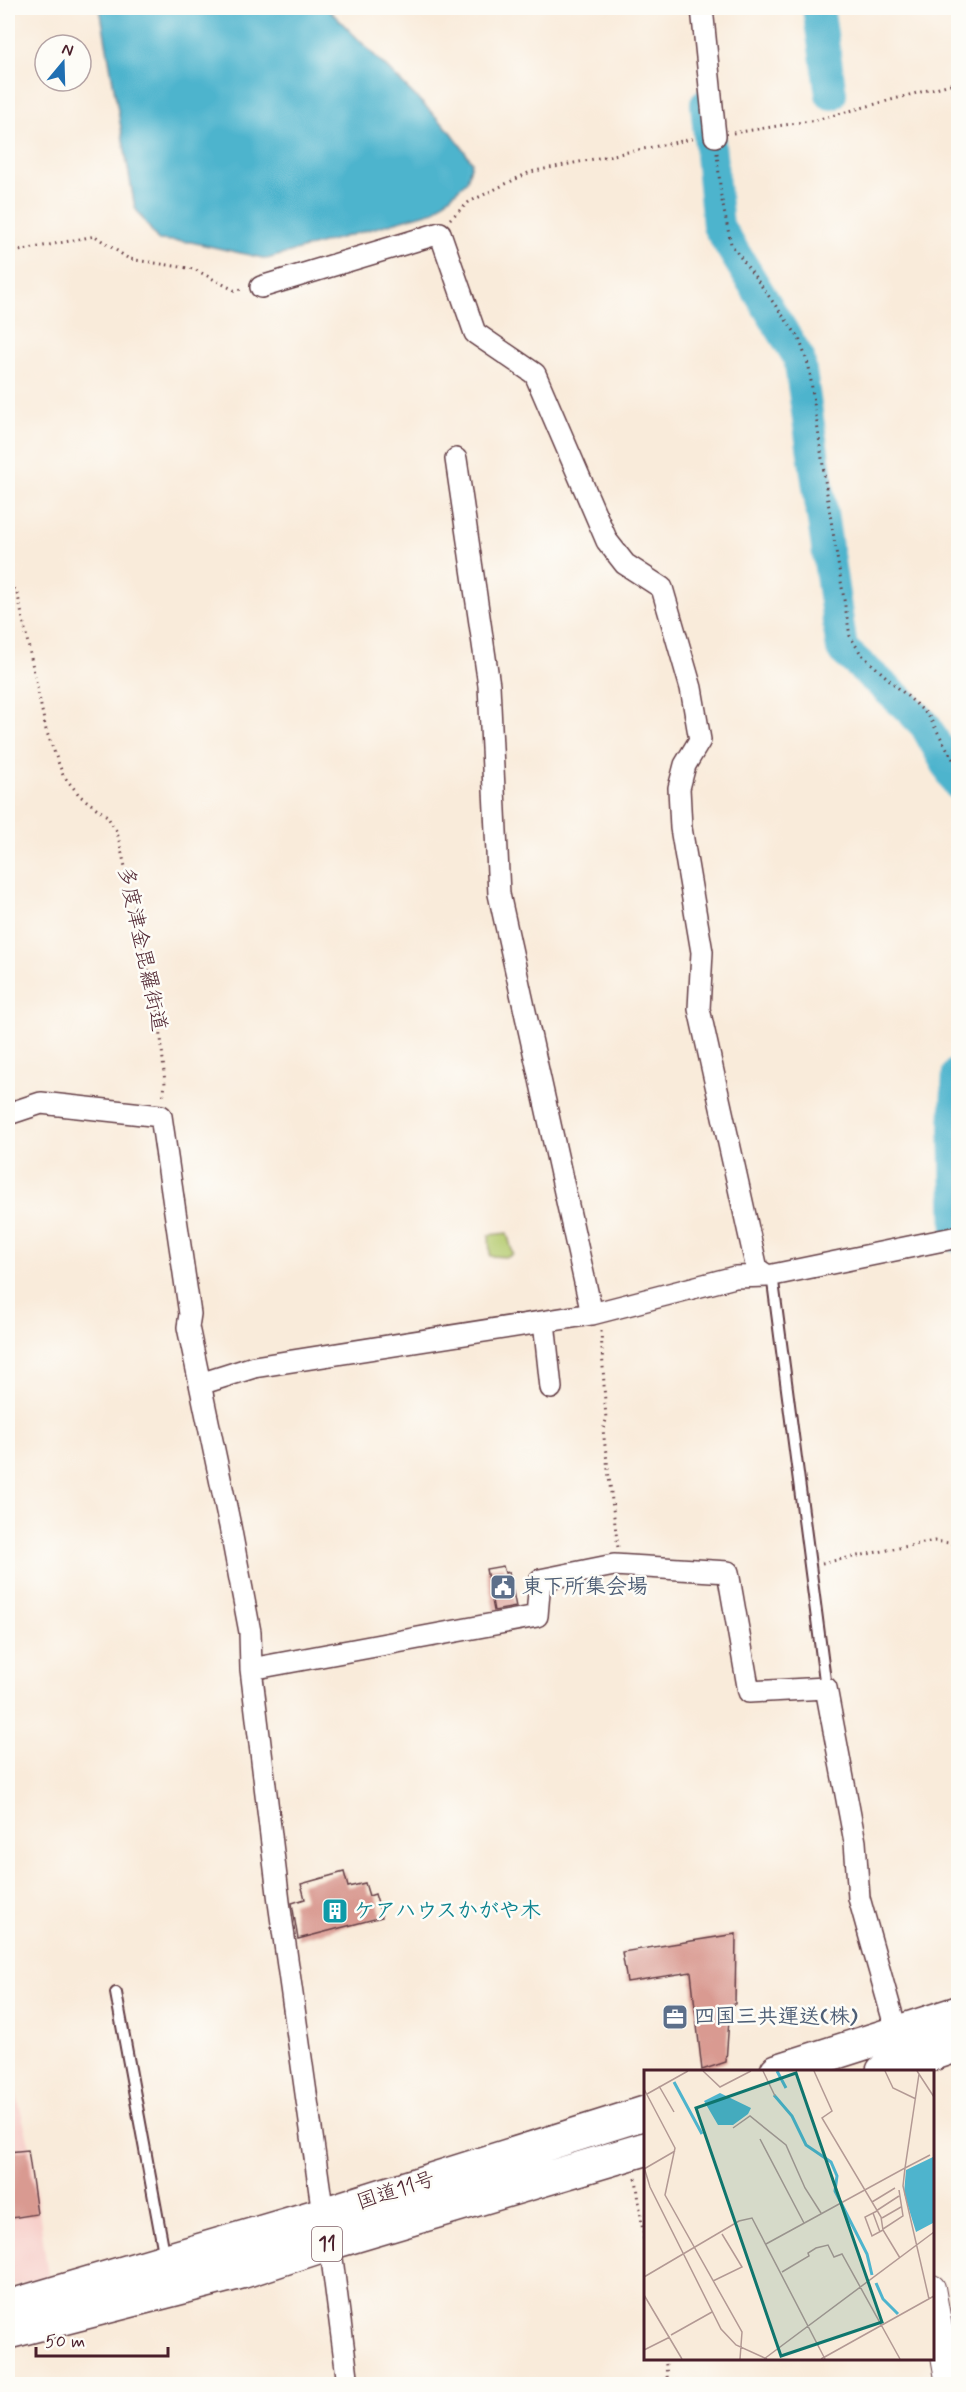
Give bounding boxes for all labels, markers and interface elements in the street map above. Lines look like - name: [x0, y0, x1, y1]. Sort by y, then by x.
- north arrow: [33, 33, 93, 93]
- text: N: [59, 39, 76, 62]
- street label: 多度津金毘羅街道: [111, 864, 173, 1034]
- public building icon: 東下所集会場: [488, 1572, 518, 1602]
- place label: 東下所集会場: [522, 1573, 648, 1601]
- building icon: ケアハウスかがや木: [320, 1896, 350, 1926]
- place label: ケアハウスかがや木: [354, 1897, 541, 1925]
- office icon: 四国三共運送(株): [660, 2002, 690, 2032]
- place label: 四国三共運送(株): [694, 2003, 858, 2031]
- inset map: [644, 2070, 933, 2359]
- street label: 国道11号: [353, 2165, 439, 2217]
- road number: 11: [312, 2227, 342, 2261]
- scale bar: [36, 2320, 168, 2358]
- text: 50 m: [45, 2330, 85, 2354]

